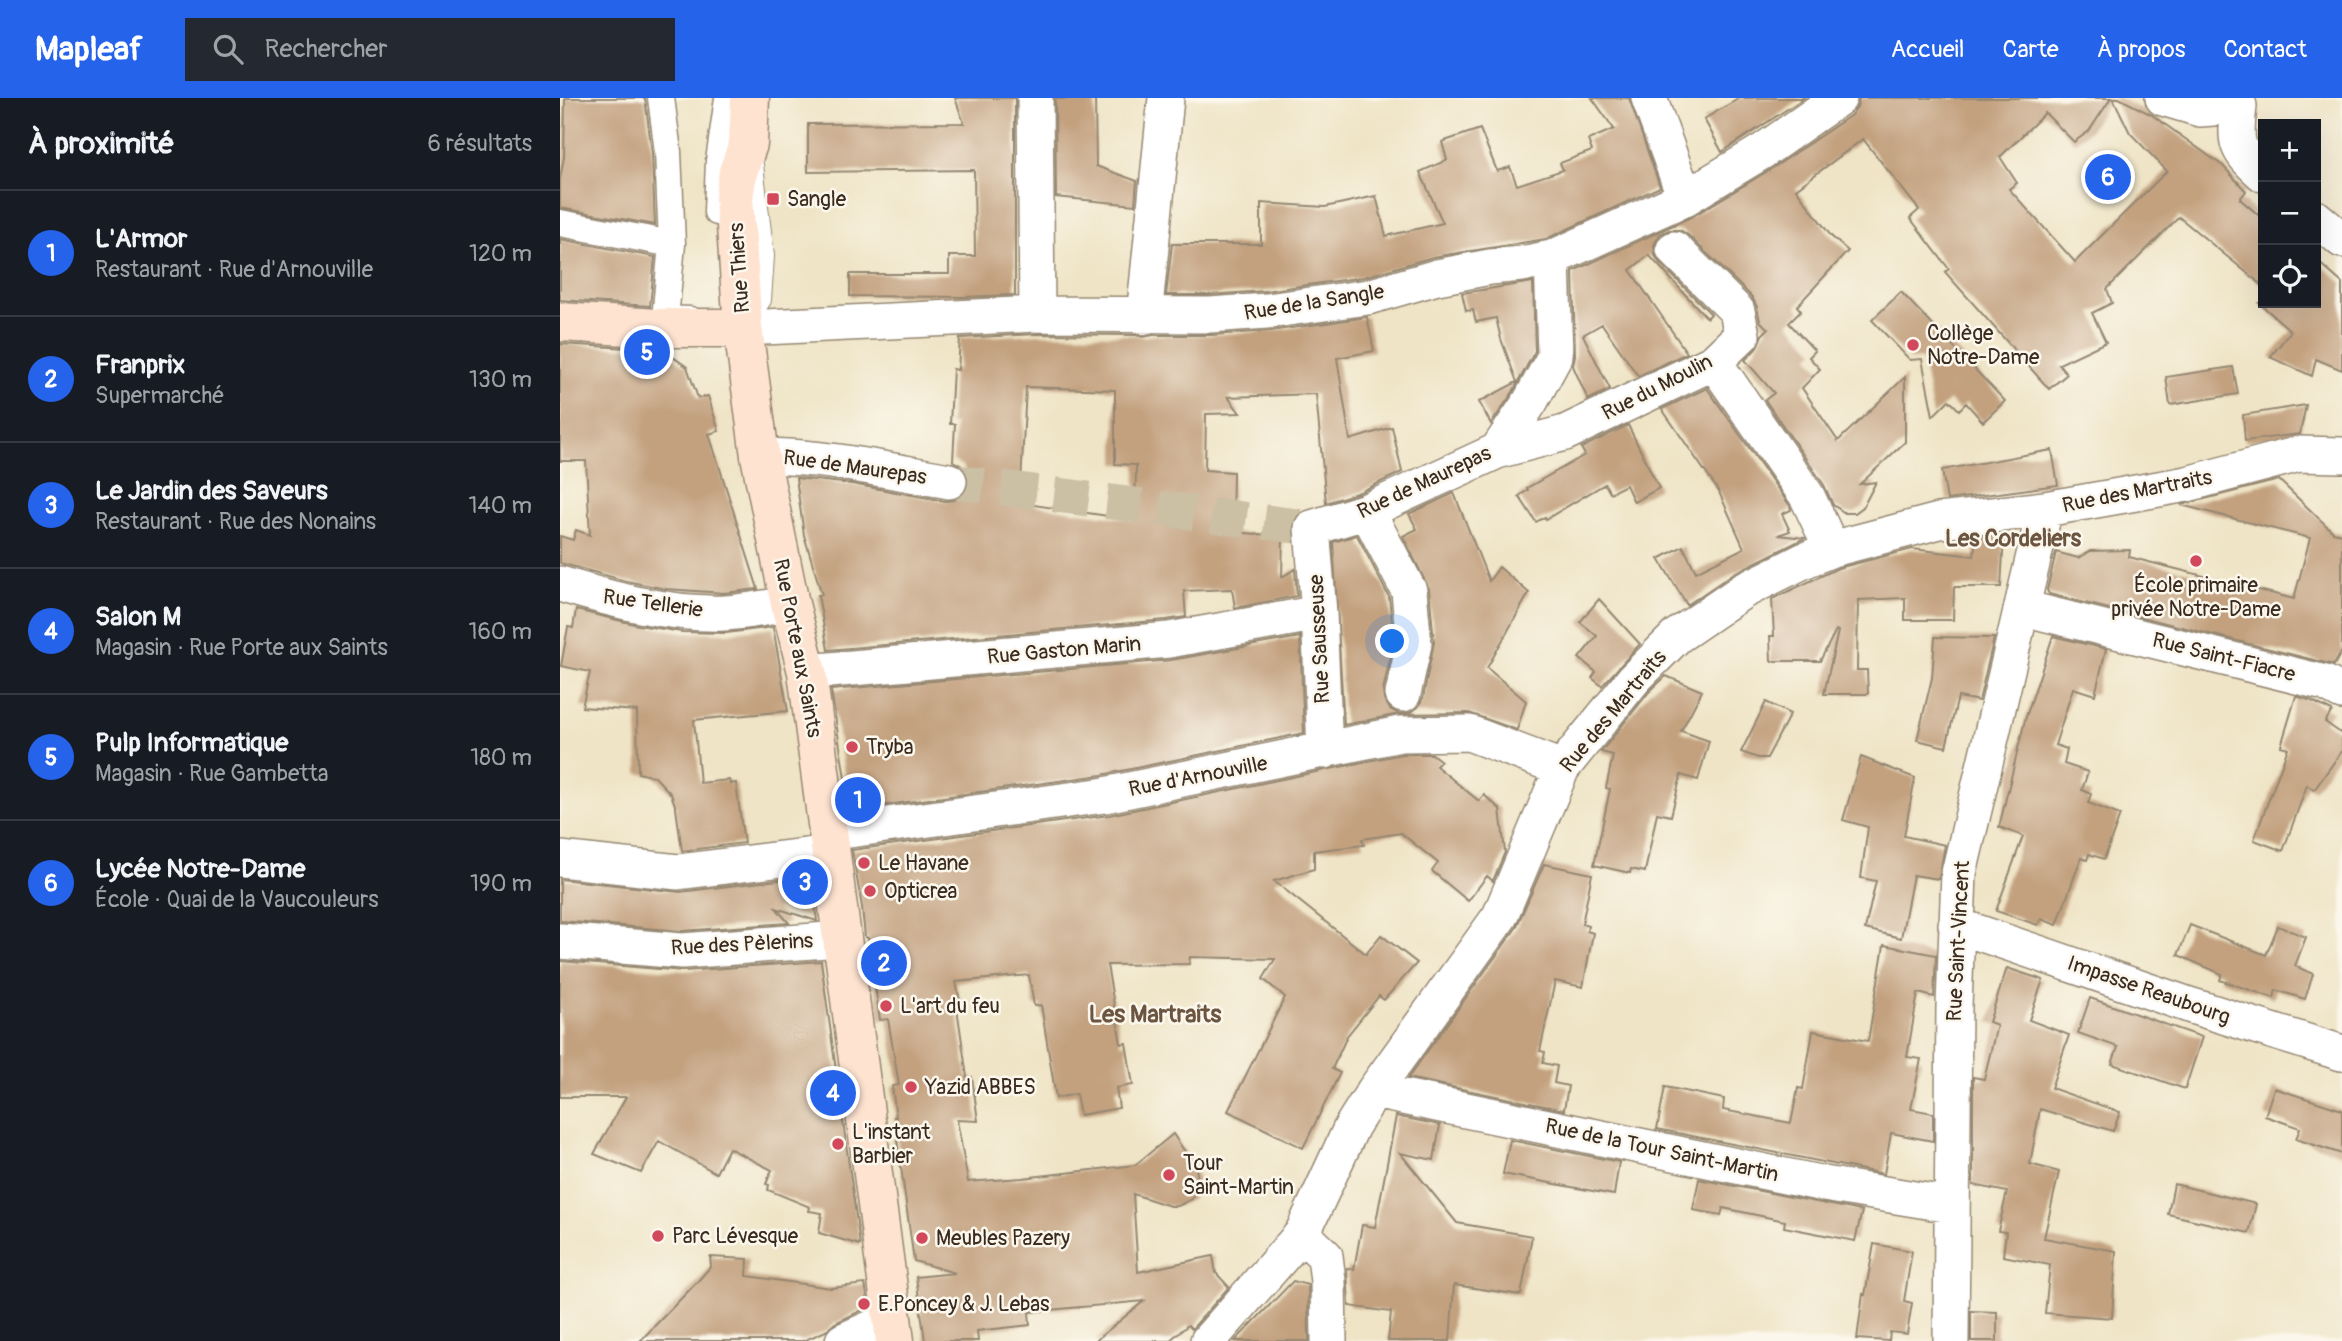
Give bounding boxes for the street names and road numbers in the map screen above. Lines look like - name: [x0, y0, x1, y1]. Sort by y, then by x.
- street label: Rue Thiers: [723, 221, 756, 314]
- street label: Rue de la Sangle: [1242, 278, 1387, 327]
- street label: Rue du Moulin: [1597, 348, 1717, 427]
- street label: Rue de Maurepas: [1353, 439, 1496, 525]
- street label: Rue de Maurepas: [781, 444, 929, 491]
- street label: Rue des Martraits: [2060, 464, 2215, 519]
- street label: Rue Porte aux Saints: [767, 556, 828, 740]
- street label: Rue Sausseuse: [1303, 573, 1336, 704]
- street label: Rue Tellerie: [601, 583, 705, 624]
- street label: Rue Saint-Fiacre: [2150, 627, 2299, 688]
- street label: Rue Gaston Marin: [986, 630, 1142, 671]
- street label: Rue des Martraits: [1554, 644, 1673, 778]
- street label: Rue d'Arnouville: [1126, 750, 1270, 803]
- street label: Rue Saint-Vincent: [1941, 859, 1976, 1022]
- street label: Rue des Pèlerins: [670, 927, 814, 962]
- street label: Impasse Reaubourg: [2064, 950, 2234, 1031]
- street label: Rue de la Tour Saint-Martin: [1543, 1113, 1781, 1188]

